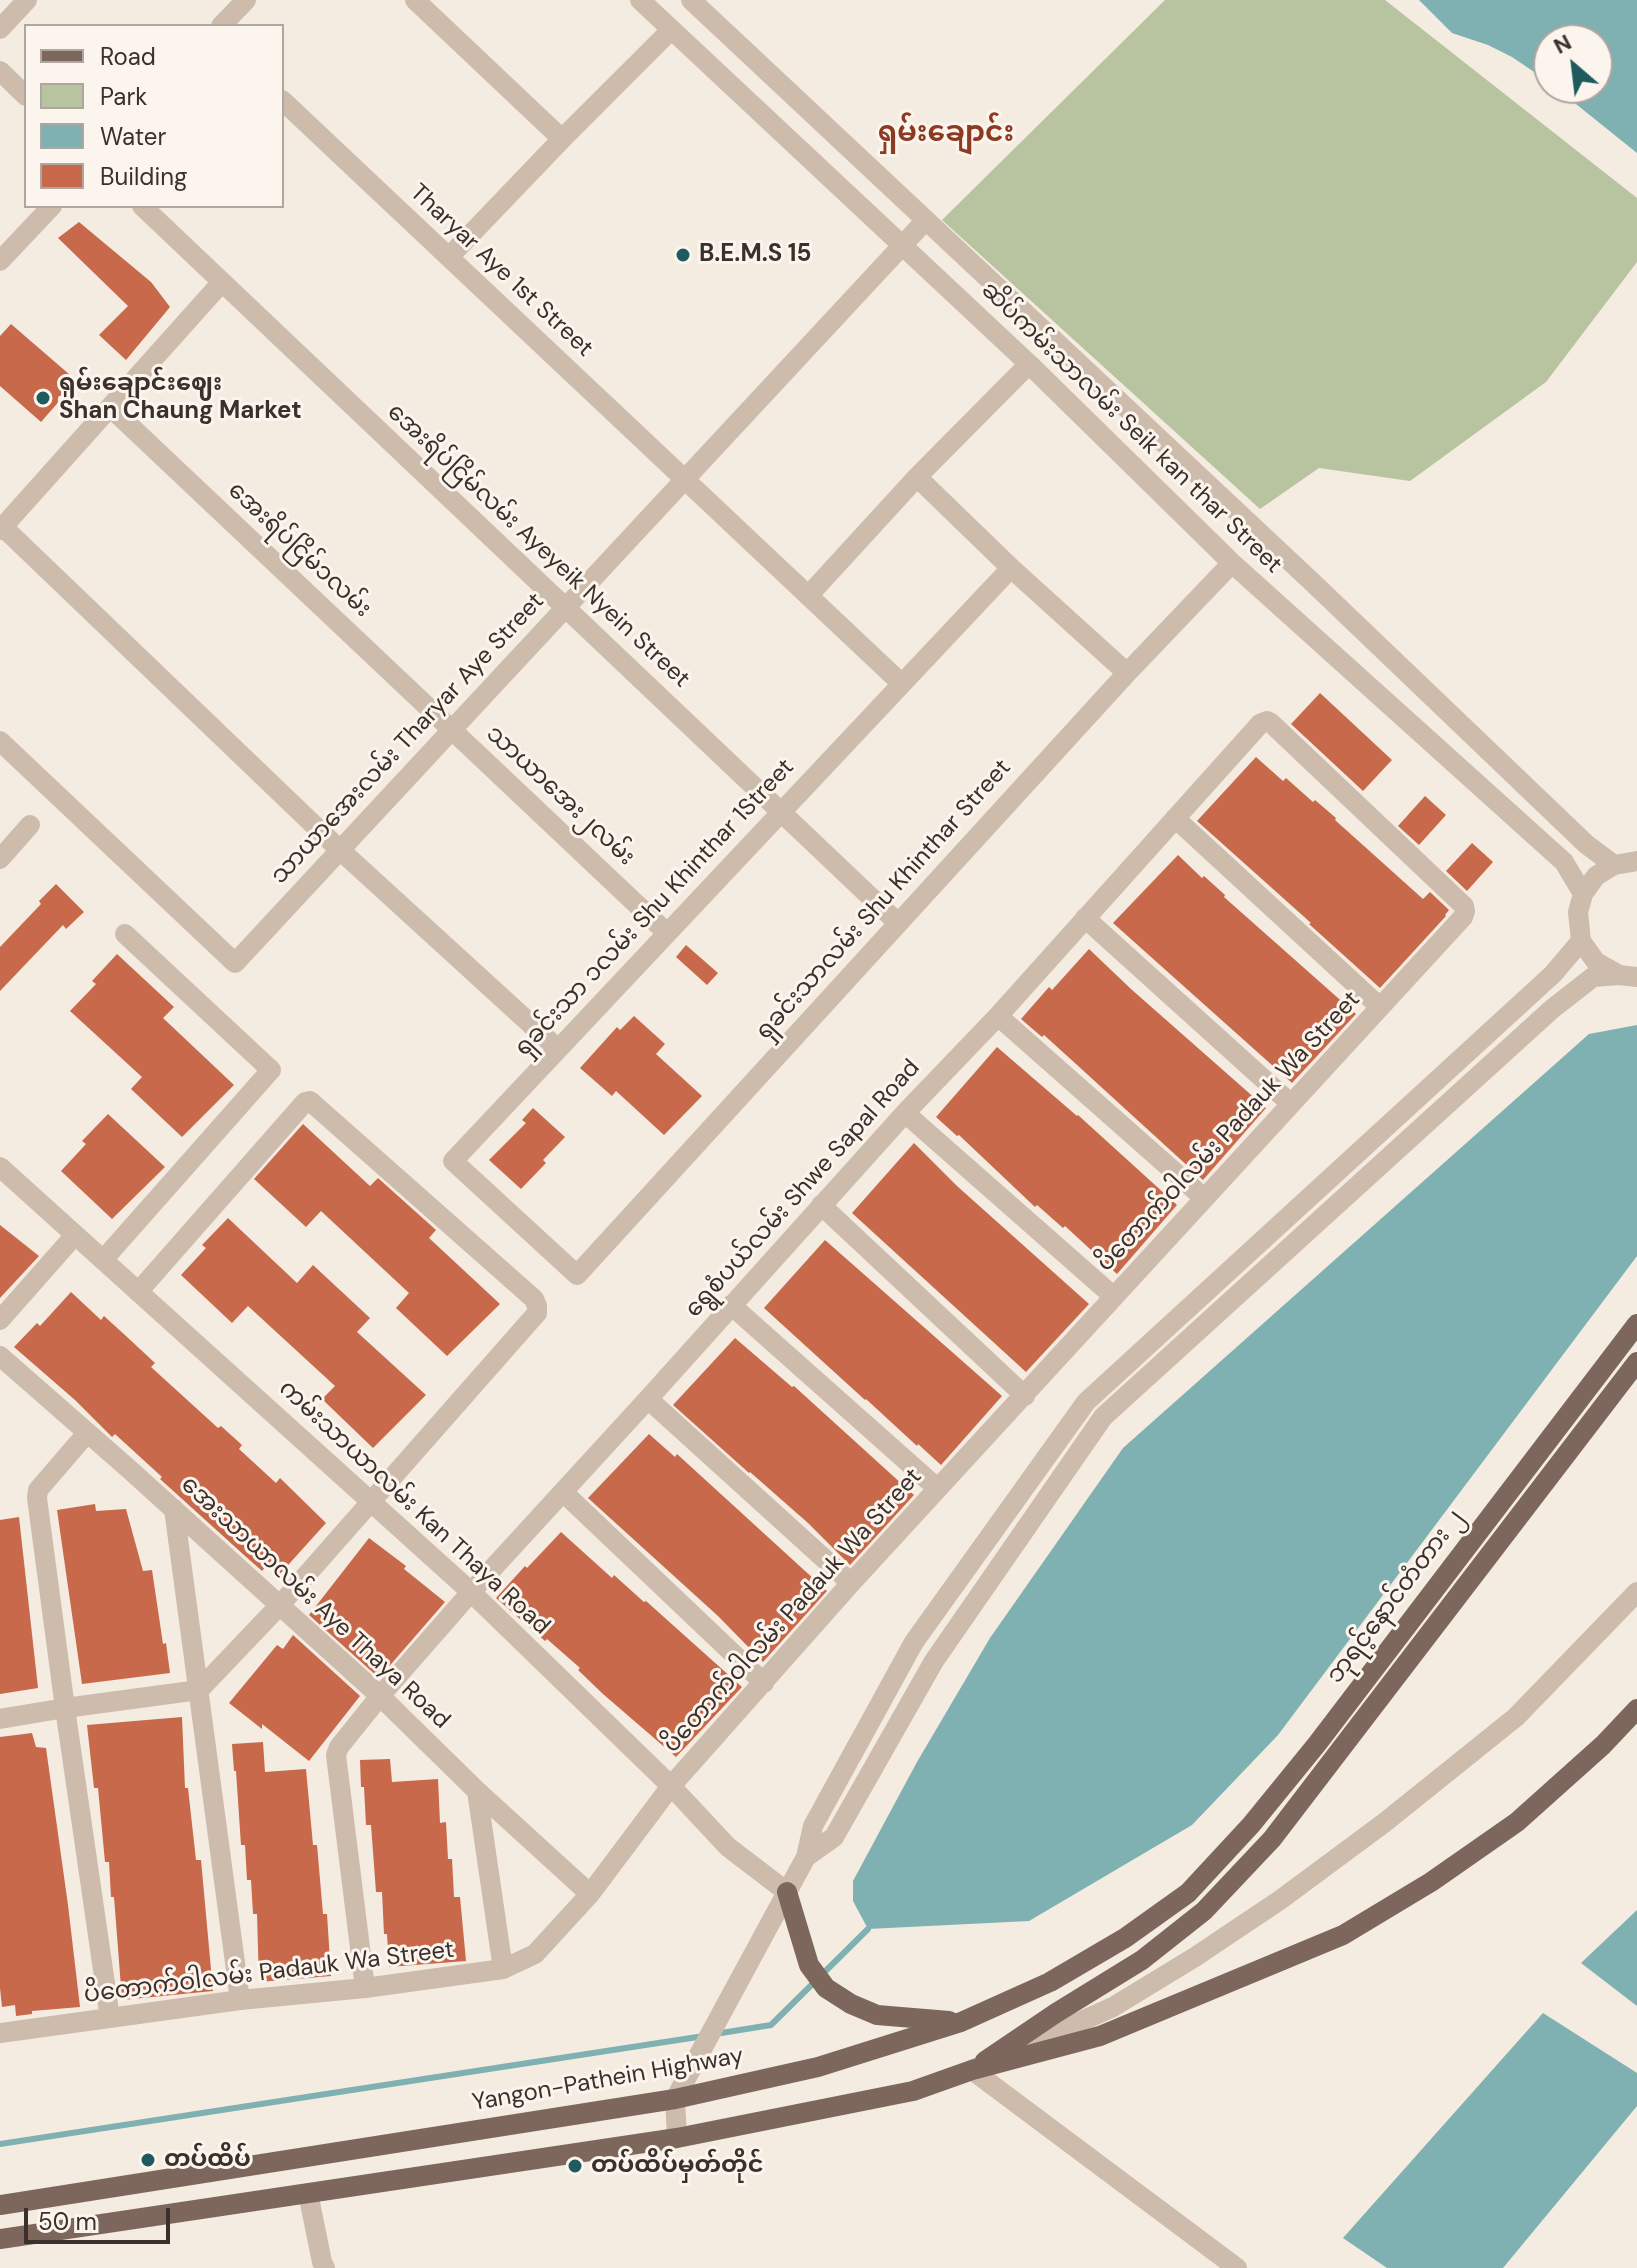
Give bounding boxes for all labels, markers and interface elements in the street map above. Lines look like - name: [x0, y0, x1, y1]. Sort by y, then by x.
- legend: [24, 24, 284, 208]
- north arrow: [1533, 24, 1613, 104]
- text: N: [1549, 28, 1576, 61]
- text: Road: [100, 41, 156, 72]
- text: Park: [100, 81, 147, 112]
- district label: ရှမ်းချောင်း: [878, 117, 1014, 151]
- text: Water: [100, 121, 166, 152]
- text: Building: [100, 161, 187, 192]
- street label: Tharyar Aye 1st Street: [404, 179, 598, 363]
- place label: B.E.M.S 15: [699, 241, 812, 269]
- marker: B.E.M.S 15: [674, 246, 692, 264]
- street label: ဆိပ်ကမ်းသာလမ်း Seik kan thar Street: [975, 276, 1287, 580]
- place label: ရှမ်းချောင်းဈေး Shan Chaung Market: [59, 370, 302, 426]
- marker: ရှမ်းချောင်းဈေး Shan Chaung Market: [34, 389, 52, 407]
- street label: အေးရိပ်ငြိမ်လမ်း Ayeyeik Nyein Street: [381, 398, 695, 694]
- street label: အေးရိပ်ငြိမ်၁လမ်း: [221, 476, 377, 624]
- street label: သာယာအေးလမ်း Tharyar Aye Street: [265, 587, 551, 891]
- street label: သာယာအေး၂လမ်း: [480, 720, 640, 872]
- street label: ရှခင်းသာ ၁လမ်း Shu Khinthar 1Street: [509, 753, 801, 1063]
- street label: ရှခင်းသာလမ်း Shu Khinthar Street: [750, 754, 1018, 1046]
- street label: ပိတောက်ဝါလမ်း Padauk Wa Street: [1091, 986, 1367, 1278]
- street label: ရွေစံပယ်လမ်း Shwe Sapal Road: [680, 1054, 926, 1324]
- street label: ကမ်းသာယာလမ်း Kan Thaya Road: [273, 1375, 555, 1641]
- street label: ပိတောက်ဝါလမ်း Padauk Wa Street: [658, 1463, 928, 1759]
- street label: အေးသာယာလမ်း Aye Thaya Road: [175, 1471, 455, 1735]
- street label: ဘုရင့်နောင်တံတား ၂: [1321, 1505, 1471, 1689]
- street label: ပိတောက်ဝါလမ်း Padauk Wa Street: [82, 1936, 456, 2010]
- street label: Yangon-Pathein Highway: [470, 2042, 746, 2118]
- place label: တပ်ထိပ်: [164, 2146, 251, 2174]
- marker: တပ်ထိပ်: [139, 2151, 157, 2169]
- place label: တပ်ထိပ်မှတ်တိုင်: [591, 2152, 764, 2180]
- marker: တပ်ထိပ်မှတ်တိုင်: [566, 2157, 584, 2175]
- scale bar: [28, 2192, 174, 2242]
- text: 50 m: [38, 2206, 97, 2237]

